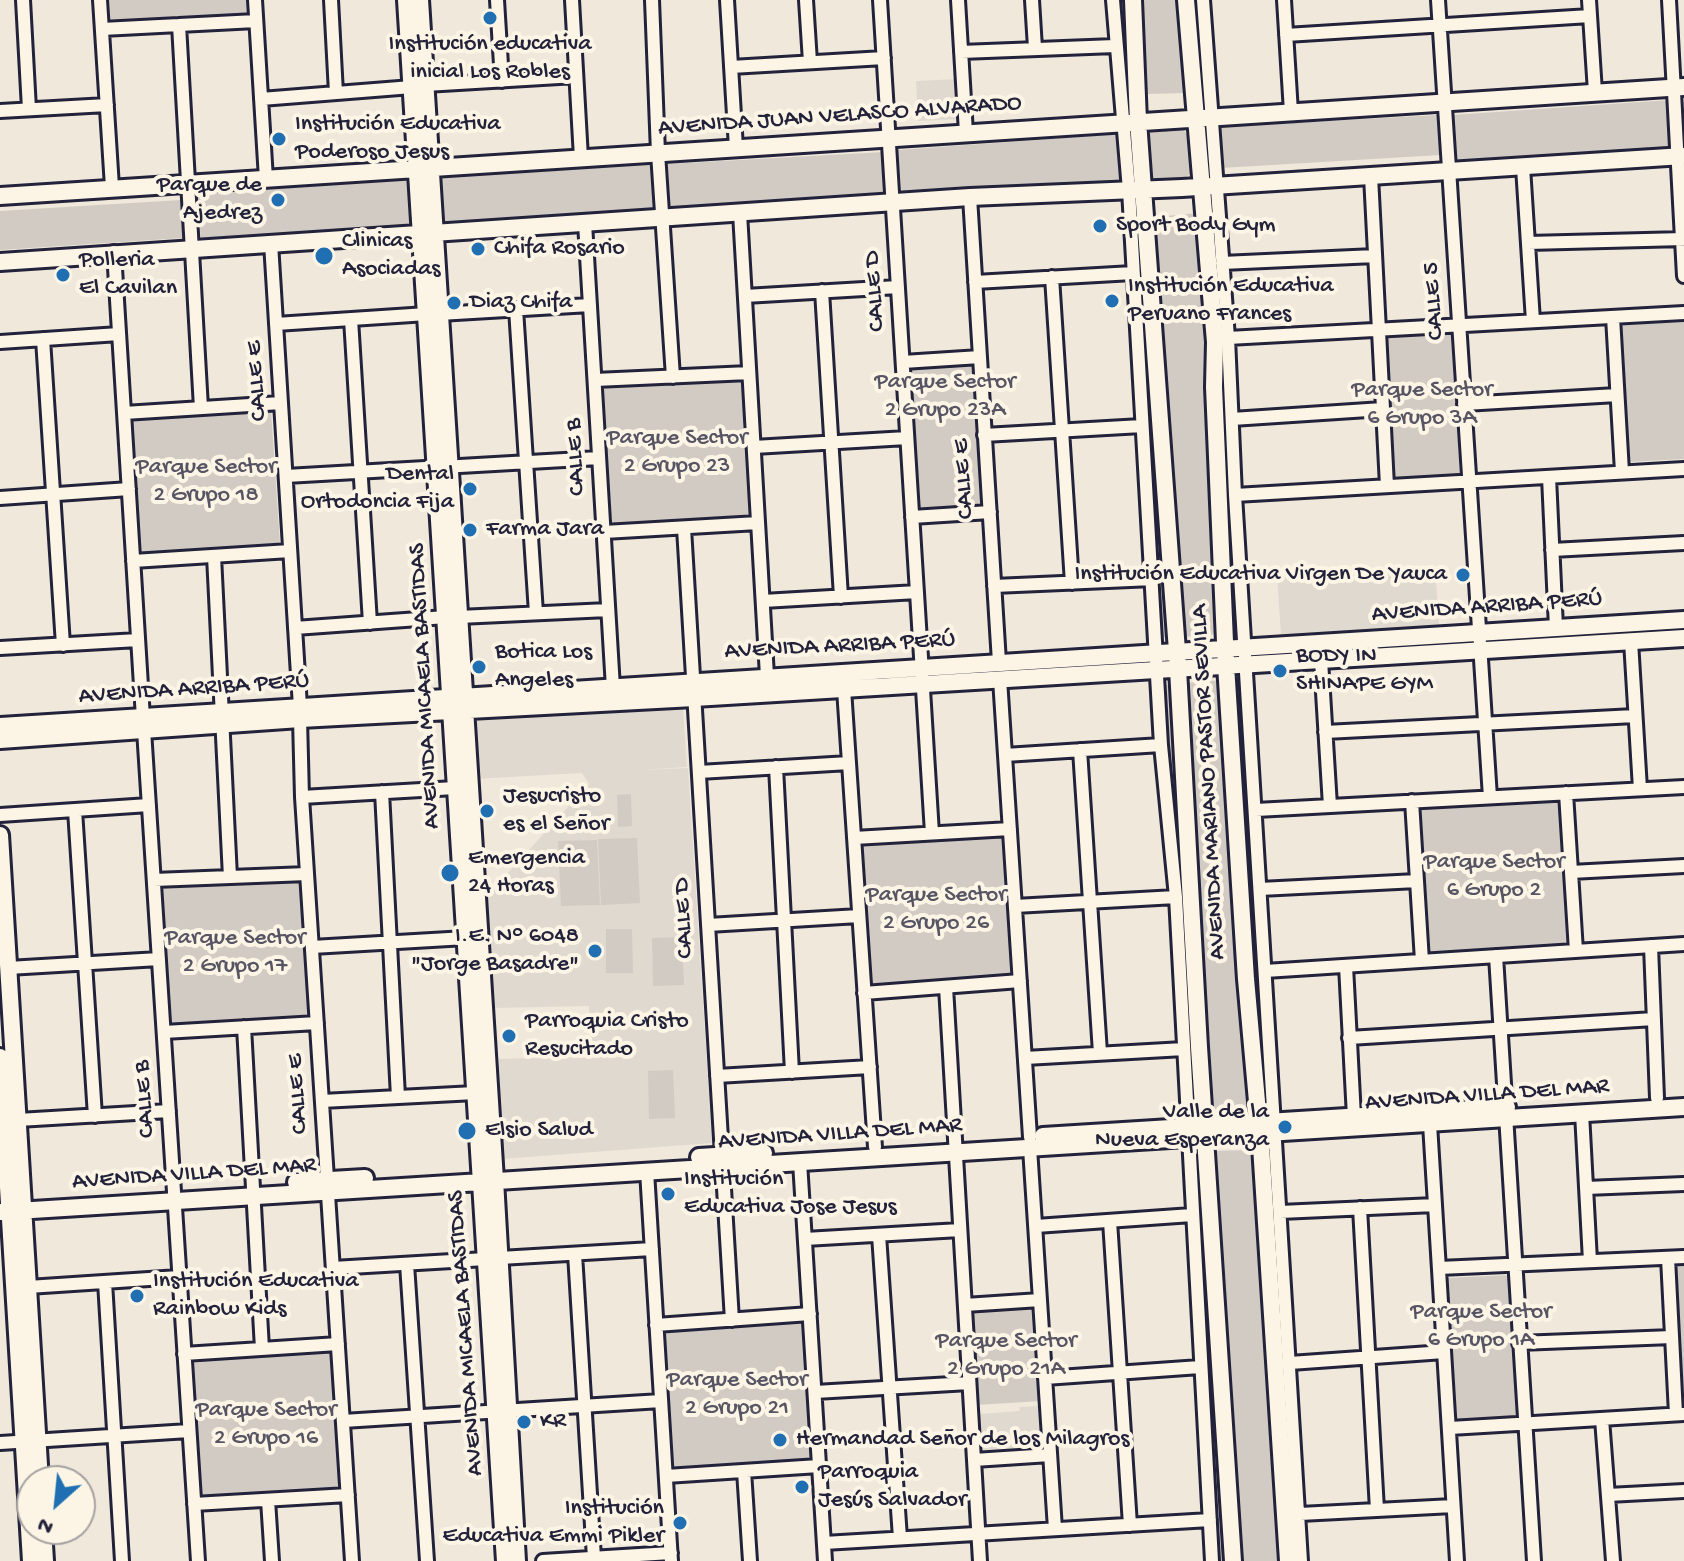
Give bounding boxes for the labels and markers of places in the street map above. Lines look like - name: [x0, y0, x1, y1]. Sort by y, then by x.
- marker: Institución educativa inicial Los Robles: [481, 9, 499, 27]
- place label: Institución educativa inicial Los Robles: [388, 31, 592, 87]
- place label: Institución Educativa Poderoso Jesus: [295, 111, 501, 167]
- marker: Institución Educativa Poderoso Jesus: [270, 130, 288, 148]
- place label: Parque de Ajedrez: [157, 172, 262, 228]
- marker: Parque de Ajedrez: [269, 191, 287, 209]
- place label: Sport Body Gym: [1116, 212, 1276, 240]
- marker: Sport Body Gym: [1091, 217, 1109, 235]
- place label: Clinicas Asociadas: [342, 228, 440, 284]
- place label: Chifa Rosario: [494, 235, 625, 263]
- marker: Chifa Rosario: [469, 240, 487, 258]
- marker: Clinicas Asociadas: [313, 245, 335, 267]
- place label: Polleria El Cavilan: [79, 247, 177, 303]
- marker: Polleria El Cavilan: [54, 266, 72, 284]
- place label: Institución Educativa Peruano Frances: [1128, 273, 1334, 329]
- place label: Diaz Chifa: [470, 289, 572, 317]
- marker: Institución Educativa Peruano Frances: [1103, 292, 1121, 310]
- marker: Diaz Chifa: [445, 294, 463, 312]
- place label: Dental Ortodoncia Fija: [301, 461, 454, 517]
- marker: Dental Ortodoncia Fija: [461, 480, 479, 498]
- place label: Farma Jara: [486, 516, 604, 544]
- marker: Farma Jara: [461, 521, 479, 539]
- place label: Institución Educativa Virgen De Yauca: [1075, 561, 1447, 589]
- marker: Institución Educativa Virgen De Yauca: [1454, 566, 1472, 584]
- place label: Botica Los Angeles: [495, 639, 592, 695]
- place label: BODY IN SHINAPE GYM: [1296, 643, 1433, 699]
- marker: Botica Los Angeles: [470, 658, 488, 676]
- marker: BODY IN SHINAPE GYM: [1271, 662, 1289, 680]
- place label: Jesucristo es el Señor: [503, 783, 609, 839]
- marker: Jesucristo es el Señor: [478, 802, 496, 820]
- place label: Emergencia 24 Horas: [468, 845, 585, 901]
- marker: Emergencia 24 Horas: [439, 862, 461, 884]
- place label: I.E. N° 6048 "Jorge Basadre": [411, 923, 579, 979]
- marker: I.E. N° 6048 "Jorge Basadre": [586, 942, 604, 960]
- place label: Parroquia Cristo Resucitado: [525, 1008, 689, 1064]
- marker: Parroquia Cristo Resucitado: [500, 1027, 518, 1045]
- place label: Valle de la Nueva Esperanza: [1095, 1099, 1269, 1155]
- place label: Elsio Salud: [485, 1117, 592, 1145]
- marker: Valle de la Nueva Esperanza: [1276, 1118, 1294, 1136]
- marker: Elsio Salud: [456, 1120, 478, 1142]
- place label: Institución Educativa Jose Jesus: [684, 1166, 896, 1222]
- marker: Institución Educativa Jose Jesus: [659, 1185, 677, 1203]
- place label: Institución Educativa Rainbow Kids: [153, 1268, 359, 1324]
- marker: Institución Educativa Rainbow Kids: [128, 1287, 146, 1305]
- place label: KR: [540, 1408, 566, 1436]
- marker: KR: [515, 1413, 533, 1431]
- place label: Hermandad Señor de los Milagros: [796, 1426, 1129, 1454]
- marker: Hermandad Señor de los Milagros: [771, 1431, 789, 1449]
- place label: Parroquia Jesús Salvador: [818, 1459, 966, 1515]
- marker: Parroquia Jesús Salvador: [793, 1478, 811, 1496]
- place label: Institución Educativa Emmi Pikler: [442, 1495, 664, 1551]
- marker: Institución Educativa Emmi Pikler: [671, 1514, 689, 1532]

